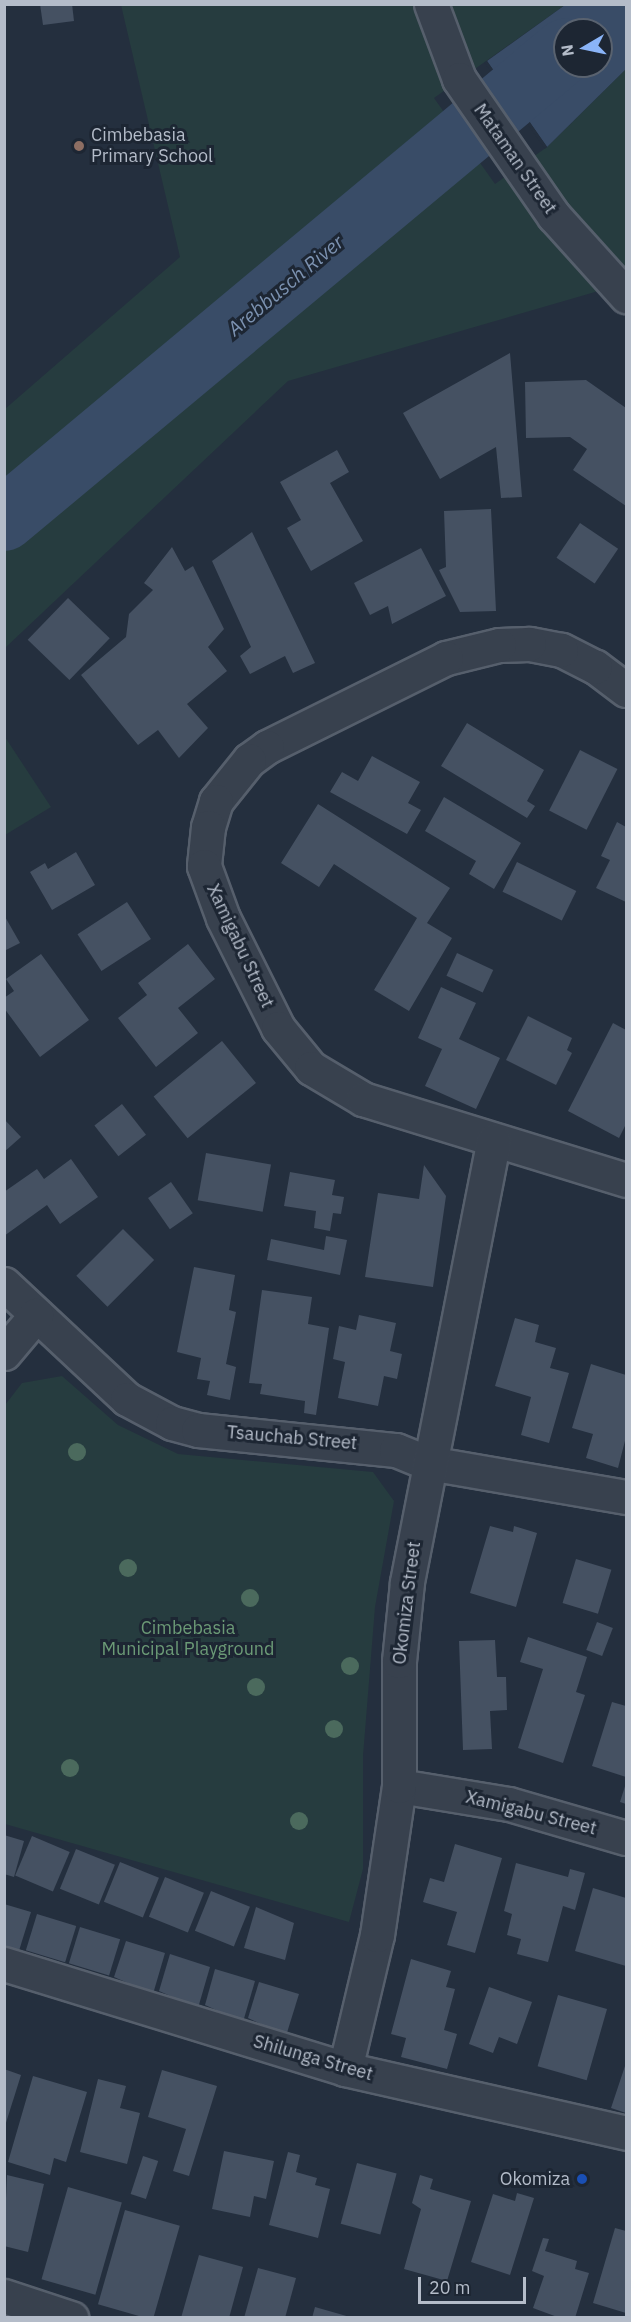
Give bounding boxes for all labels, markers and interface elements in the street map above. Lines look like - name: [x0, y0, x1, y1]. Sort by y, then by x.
- north arrow: [553, 18, 613, 78]
- text: N: [556, 43, 578, 58]
- street label: Mataman Street: [469, 100, 561, 218]
- place label: Cimbebasia Primary School: [91, 125, 213, 168]
- marker: Cimbebasia Primary School: [72, 139, 86, 153]
- water label: Arebbusch River: [222, 230, 348, 340]
- street label: Xamigabu Street: [202, 881, 278, 1011]
- street label: Tsauchab Street: [226, 1422, 358, 1454]
- street label: Okomiza Street: [389, 1540, 425, 1666]
- park label: Cimbebasia Municipal Playground: [101, 1618, 275, 1660]
- street label: Xamigabu Street: [463, 1786, 599, 1840]
- street label: Shilunga Street: [251, 2031, 375, 2085]
- place label: Okomiza: [500, 2168, 570, 2190]
- marker: Okomiza: [575, 2172, 589, 2186]
- scale bar: [421, 2265, 529, 2303]
- text: 20 m: [429, 2276, 471, 2299]

